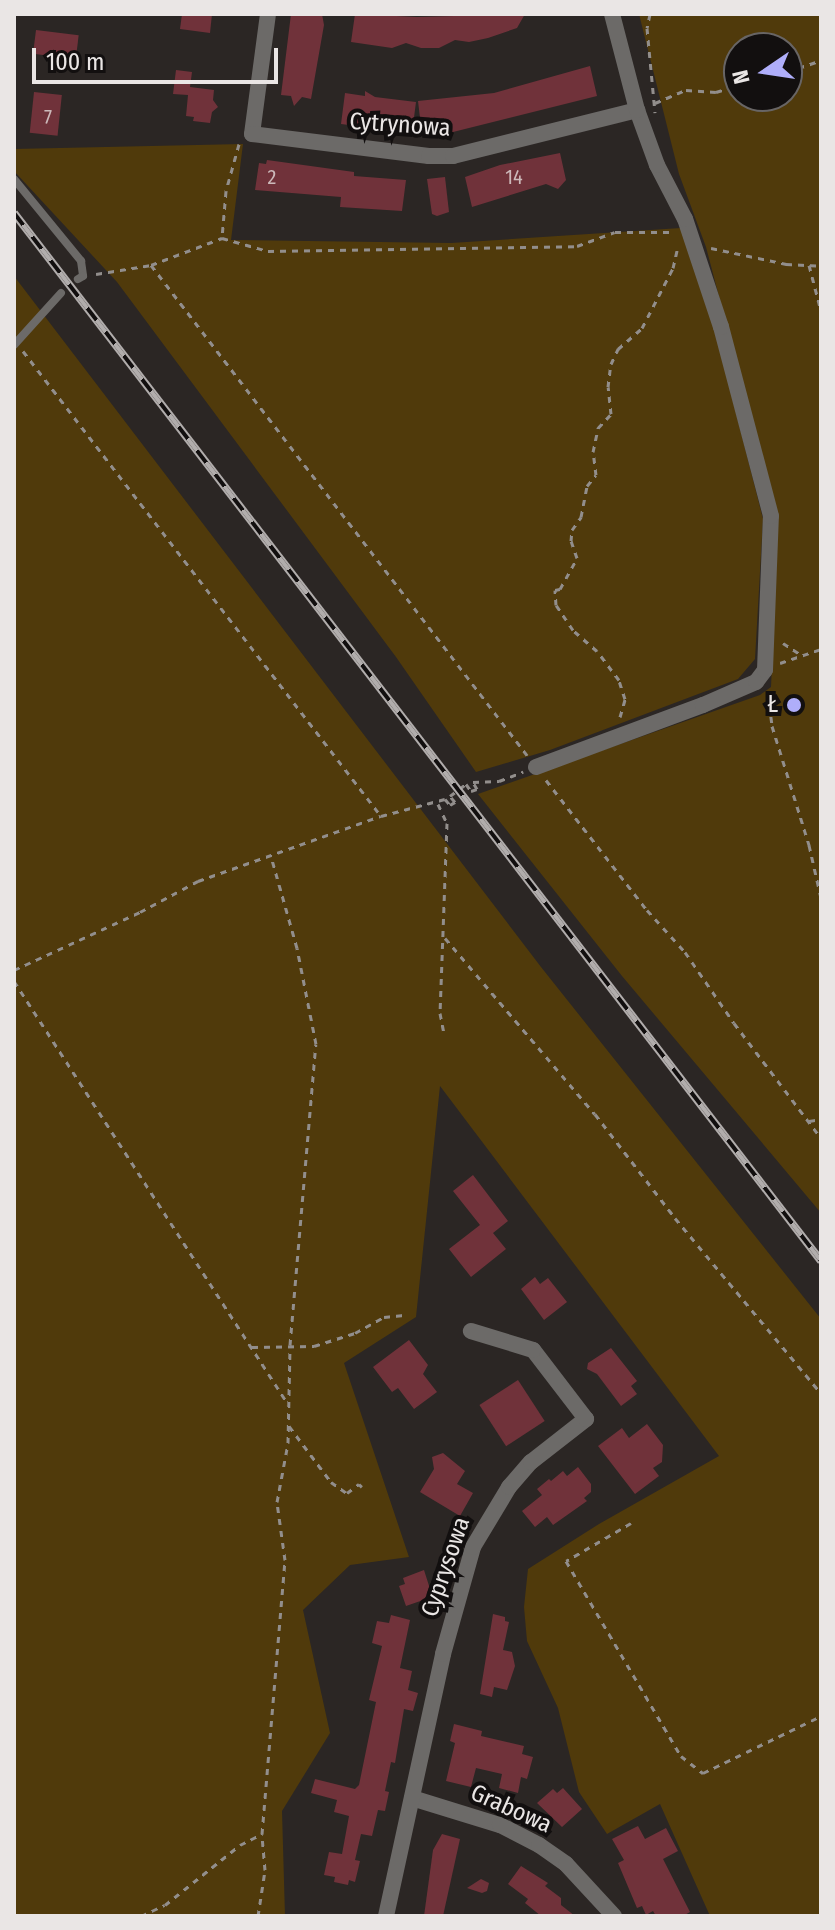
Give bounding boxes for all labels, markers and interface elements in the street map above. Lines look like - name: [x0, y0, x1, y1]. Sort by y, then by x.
- scale bar: [36, 32, 282, 82]
- north arrow: [723, 32, 803, 112]
- text: 100 m: [46, 48, 104, 76]
- text: N: [726, 68, 756, 87]
- house number: 7: [44, 105, 52, 129]
- street label: Cytrynowa: [349, 107, 451, 143]
- house number: 2: [268, 165, 276, 189]
- house number: 14: [505, 165, 523, 189]
- place label: Ł: [767, 691, 778, 719]
- marker: Ł: [785, 696, 803, 714]
- street label: Cyprysowa: [416, 1513, 476, 1621]
- street label: Grabowa: [466, 1778, 556, 1840]

